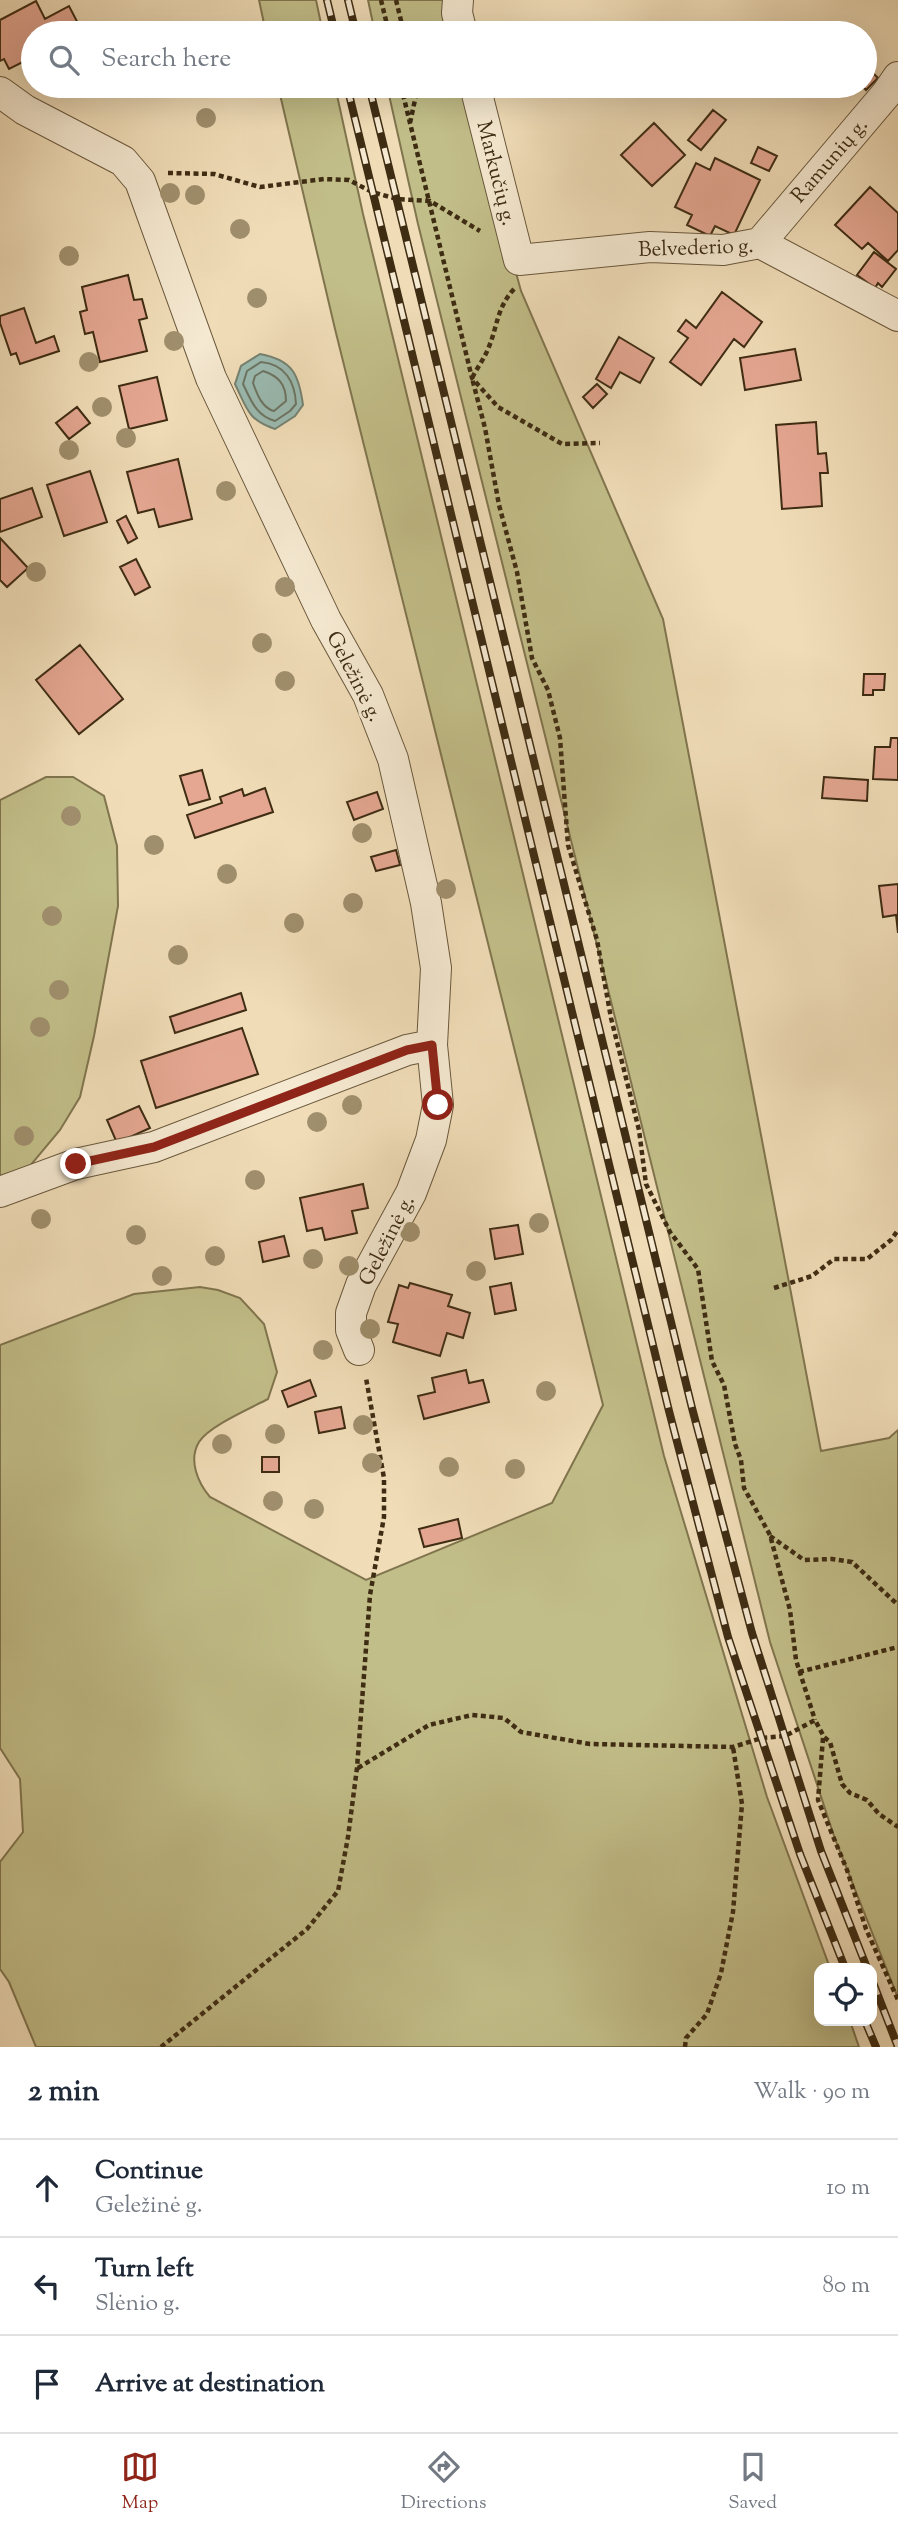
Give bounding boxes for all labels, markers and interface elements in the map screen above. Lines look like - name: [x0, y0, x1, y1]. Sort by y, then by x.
- search box: [21, 21, 877, 98]
- icon: search: [45, 41, 83, 79]
- text: Search here: [101, 41, 231, 78]
- street label: Ramunių g.: [785, 112, 876, 211]
- street label: Markučių g.: [468, 118, 523, 229]
- street label: Belvederio g.: [638, 232, 754, 266]
- street label: Geležinė g.: [318, 626, 389, 727]
- route start: [422, 1089, 453, 1120]
- route end: [60, 1148, 91, 1179]
- street label: Geležinė g.: [352, 1190, 423, 1291]
- map controls: [814, 1963, 877, 2026]
- button: locate: [814, 1963, 877, 2026]
- text: 2 min: [28, 2071, 100, 2114]
- text: Walk · 90 m: [753, 2076, 870, 2109]
- text: Continue: [95, 2153, 203, 2190]
- icon: ahead: [28, 2169, 66, 2207]
- text: 10 m: [826, 2172, 870, 2205]
- text: Geležinė g.: [95, 2190, 203, 2223]
- text: Turn left: [95, 2251, 194, 2288]
- icon: left: [28, 2267, 66, 2305]
- text: 80 m: [822, 2270, 870, 2303]
- text: Slėnio g.: [95, 2288, 180, 2321]
- icon: arrive: [28, 2365, 66, 2403]
- text: Arrive at destination: [95, 2366, 325, 2403]
- tab: Map: [121, 2448, 159, 2517]
- tab: Directions: [401, 2448, 486, 2517]
- tab: Saved: [728, 2448, 777, 2517]

